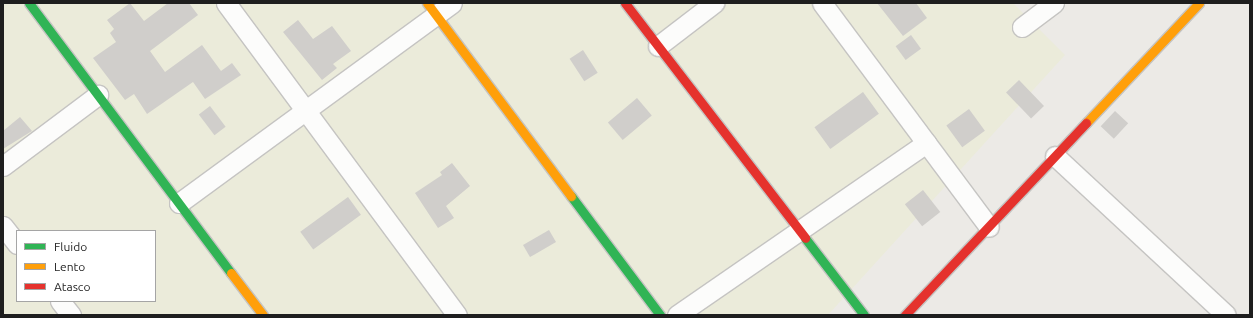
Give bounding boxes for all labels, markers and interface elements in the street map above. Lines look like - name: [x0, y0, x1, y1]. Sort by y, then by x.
- legend: [16, 230, 156, 302]
- text: Fluido: [54, 240, 87, 253]
- text: Lento: [54, 260, 85, 273]
- text: Atasco: [54, 280, 90, 293]

